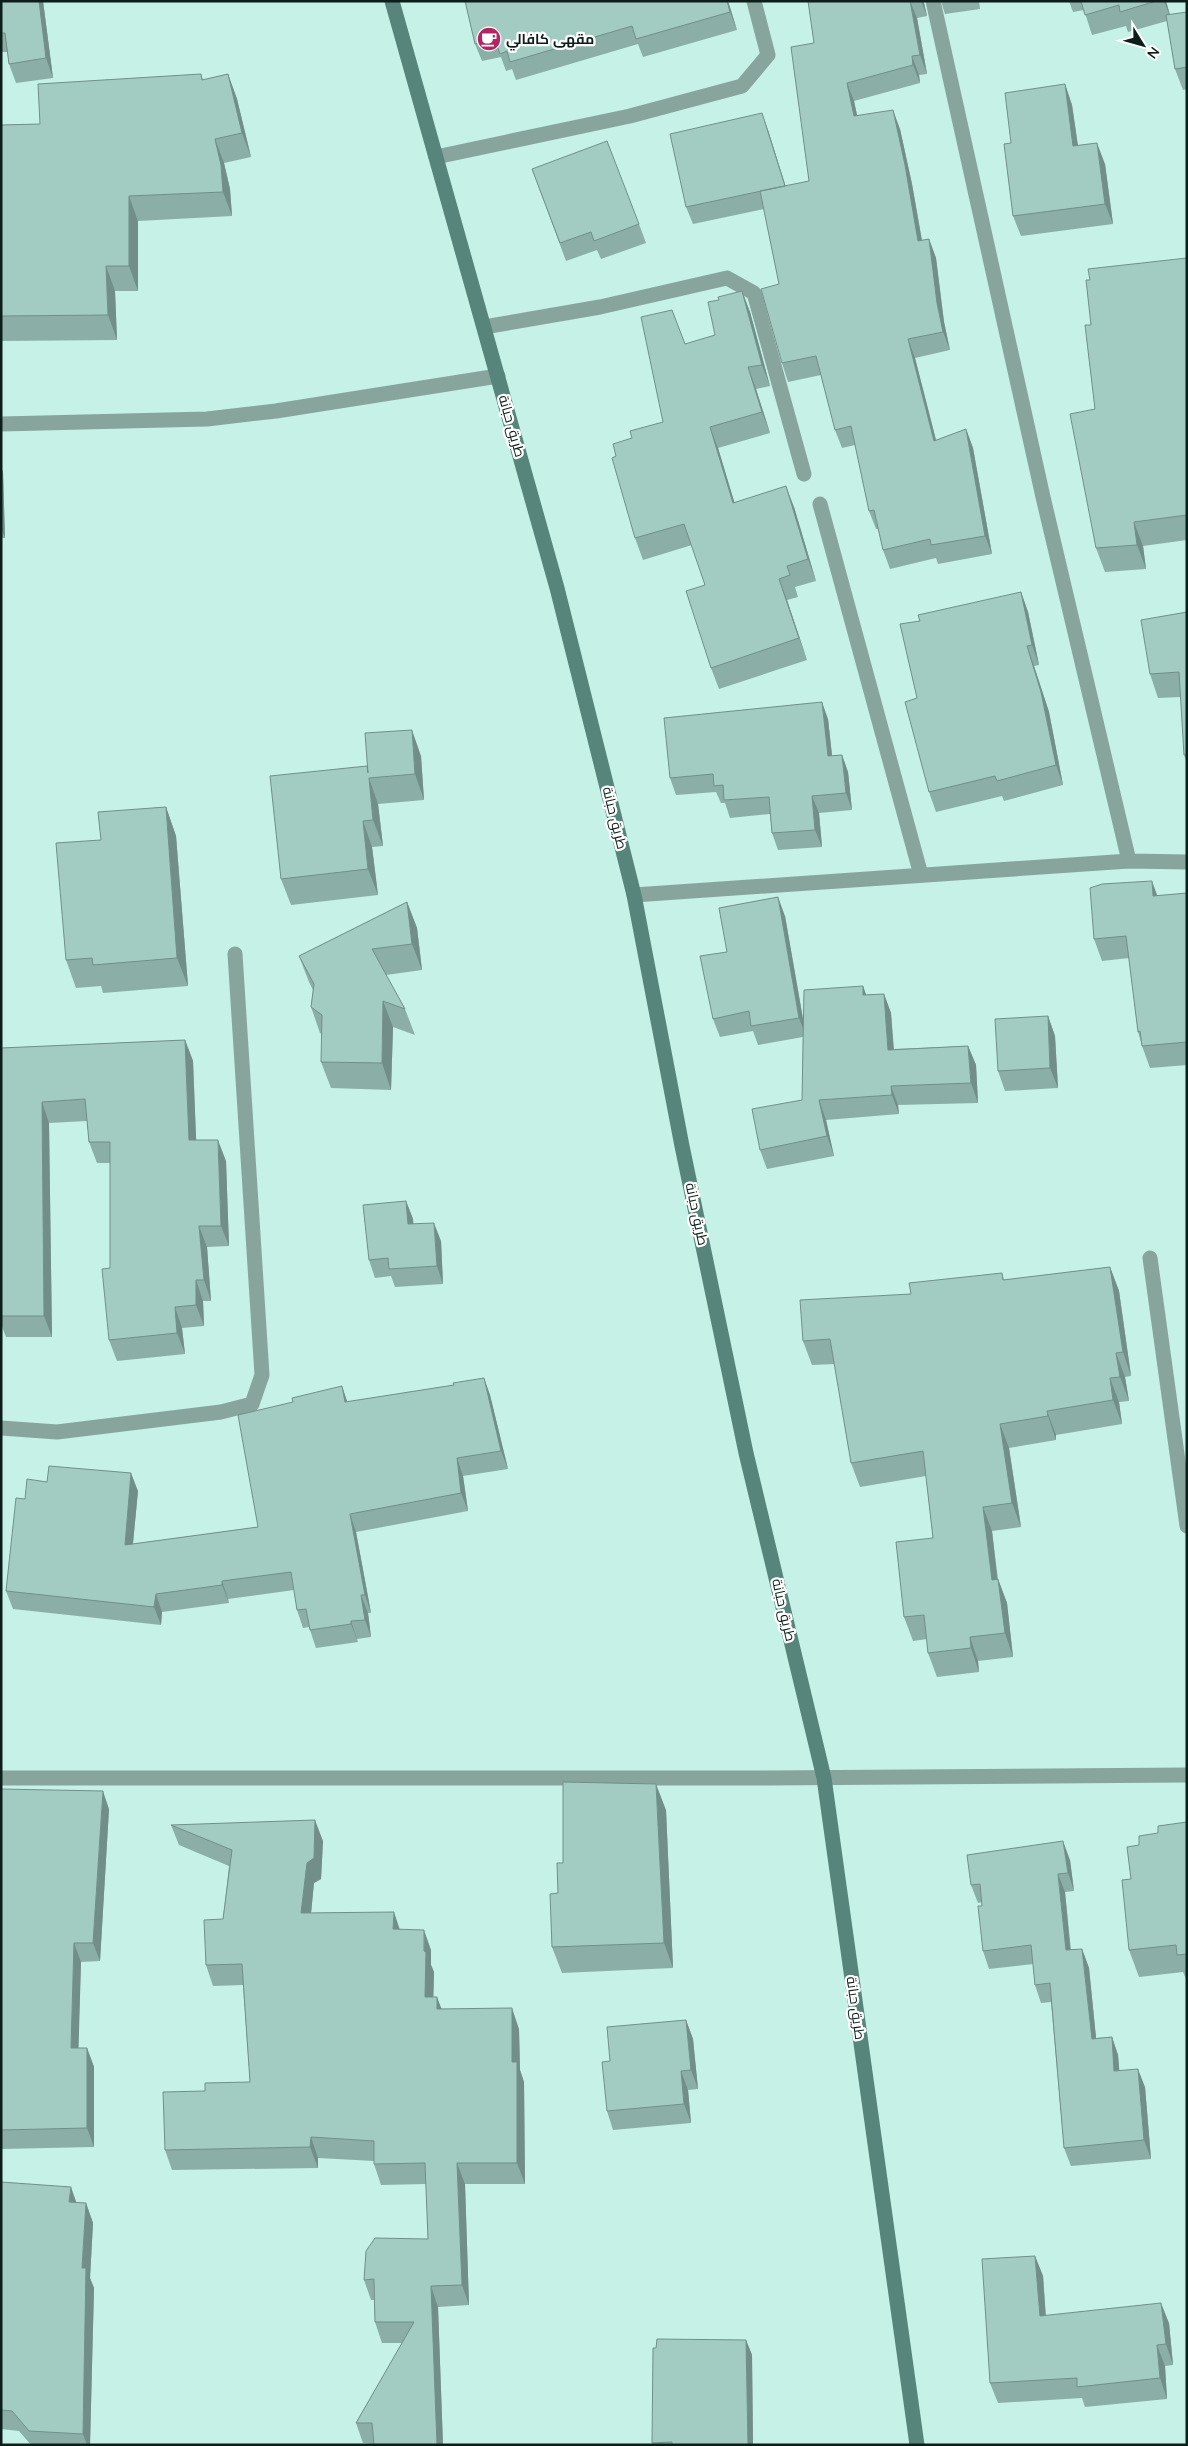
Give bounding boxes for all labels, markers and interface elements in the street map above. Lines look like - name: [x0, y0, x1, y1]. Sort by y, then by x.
- north arrow: [1118, 20, 1168, 70]
- cafe icon: مقهى كافالي: [476, 26, 502, 52]
- place label: مقهى كافالي: [506, 30, 594, 51]
- text: N: [1143, 43, 1164, 62]
- street label: طريق حبانة: [495, 393, 529, 459]
- street label: طريق حبانة: [599, 785, 631, 851]
- street label: طريق حبانة: [682, 1181, 712, 1247]
- street label: طريق حبانة: [768, 1577, 800, 1643]
- street label: طريق حبانة: [843, 1975, 869, 2041]

